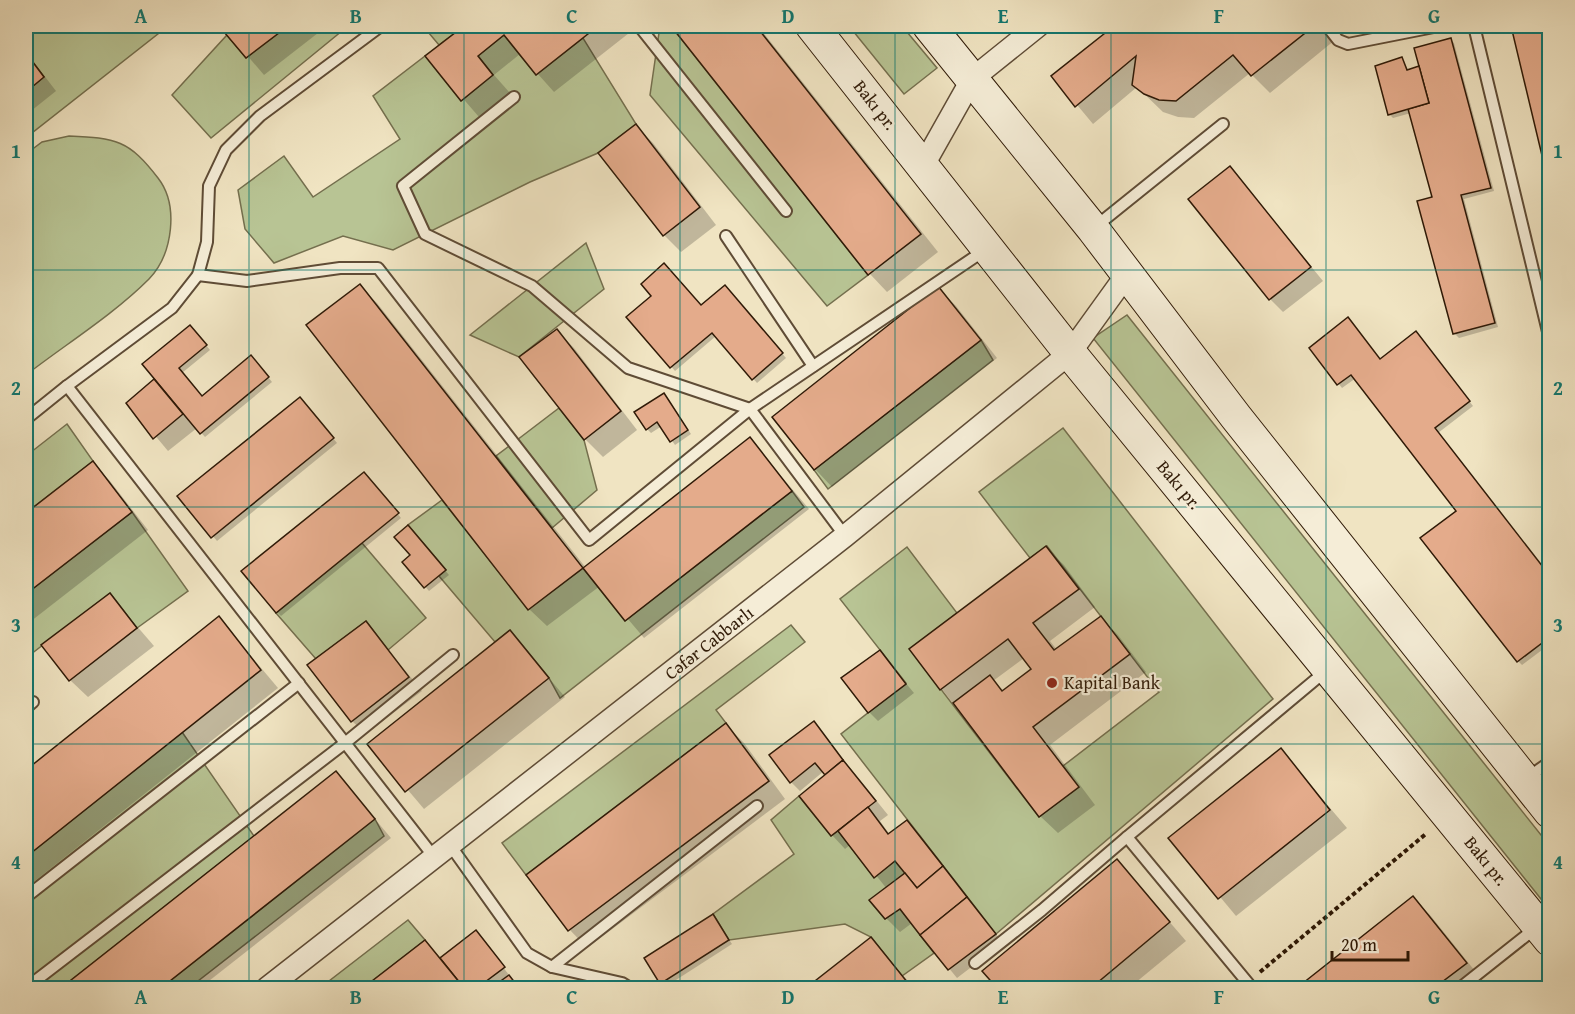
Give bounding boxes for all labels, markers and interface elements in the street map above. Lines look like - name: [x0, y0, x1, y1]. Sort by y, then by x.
- text: A: [135, 1, 148, 30]
- text: B: [350, 1, 362, 30]
- text: C: [566, 1, 578, 30]
- text: D: [781, 1, 795, 30]
- text: E: [998, 1, 1009, 30]
- text: F: [1214, 1, 1224, 30]
- text: G: [1428, 1, 1440, 30]
- street label: Bakı pr.: [847, 74, 904, 135]
- text: 1: [11, 136, 21, 165]
- text: 1: [1553, 136, 1563, 165]
- text: 2: [11, 373, 21, 402]
- text: 2: [1553, 373, 1563, 402]
- street label: Bakı pr.: [1151, 454, 1208, 515]
- street label: Cəfər Cabbarlı: [658, 599, 759, 686]
- text: 3: [11, 610, 21, 639]
- text: 3: [1553, 610, 1563, 639]
- place label: Kapital Bank: [1064, 669, 1161, 696]
- marker: Kapital Bank: [1045, 676, 1059, 690]
- street label: Bakı pr.: [1458, 830, 1515, 891]
- text: 4: [11, 847, 21, 876]
- text: 4: [1553, 847, 1563, 876]
- scale bar: [1332, 924, 1408, 962]
- text: 20 m: [1341, 931, 1377, 958]
- text: A: [135, 982, 148, 1011]
- text: B: [350, 982, 362, 1011]
- text: C: [566, 982, 578, 1011]
- text: D: [781, 982, 795, 1011]
- text: E: [998, 982, 1009, 1011]
- text: F: [1214, 982, 1224, 1011]
- text: G: [1428, 982, 1440, 1011]

